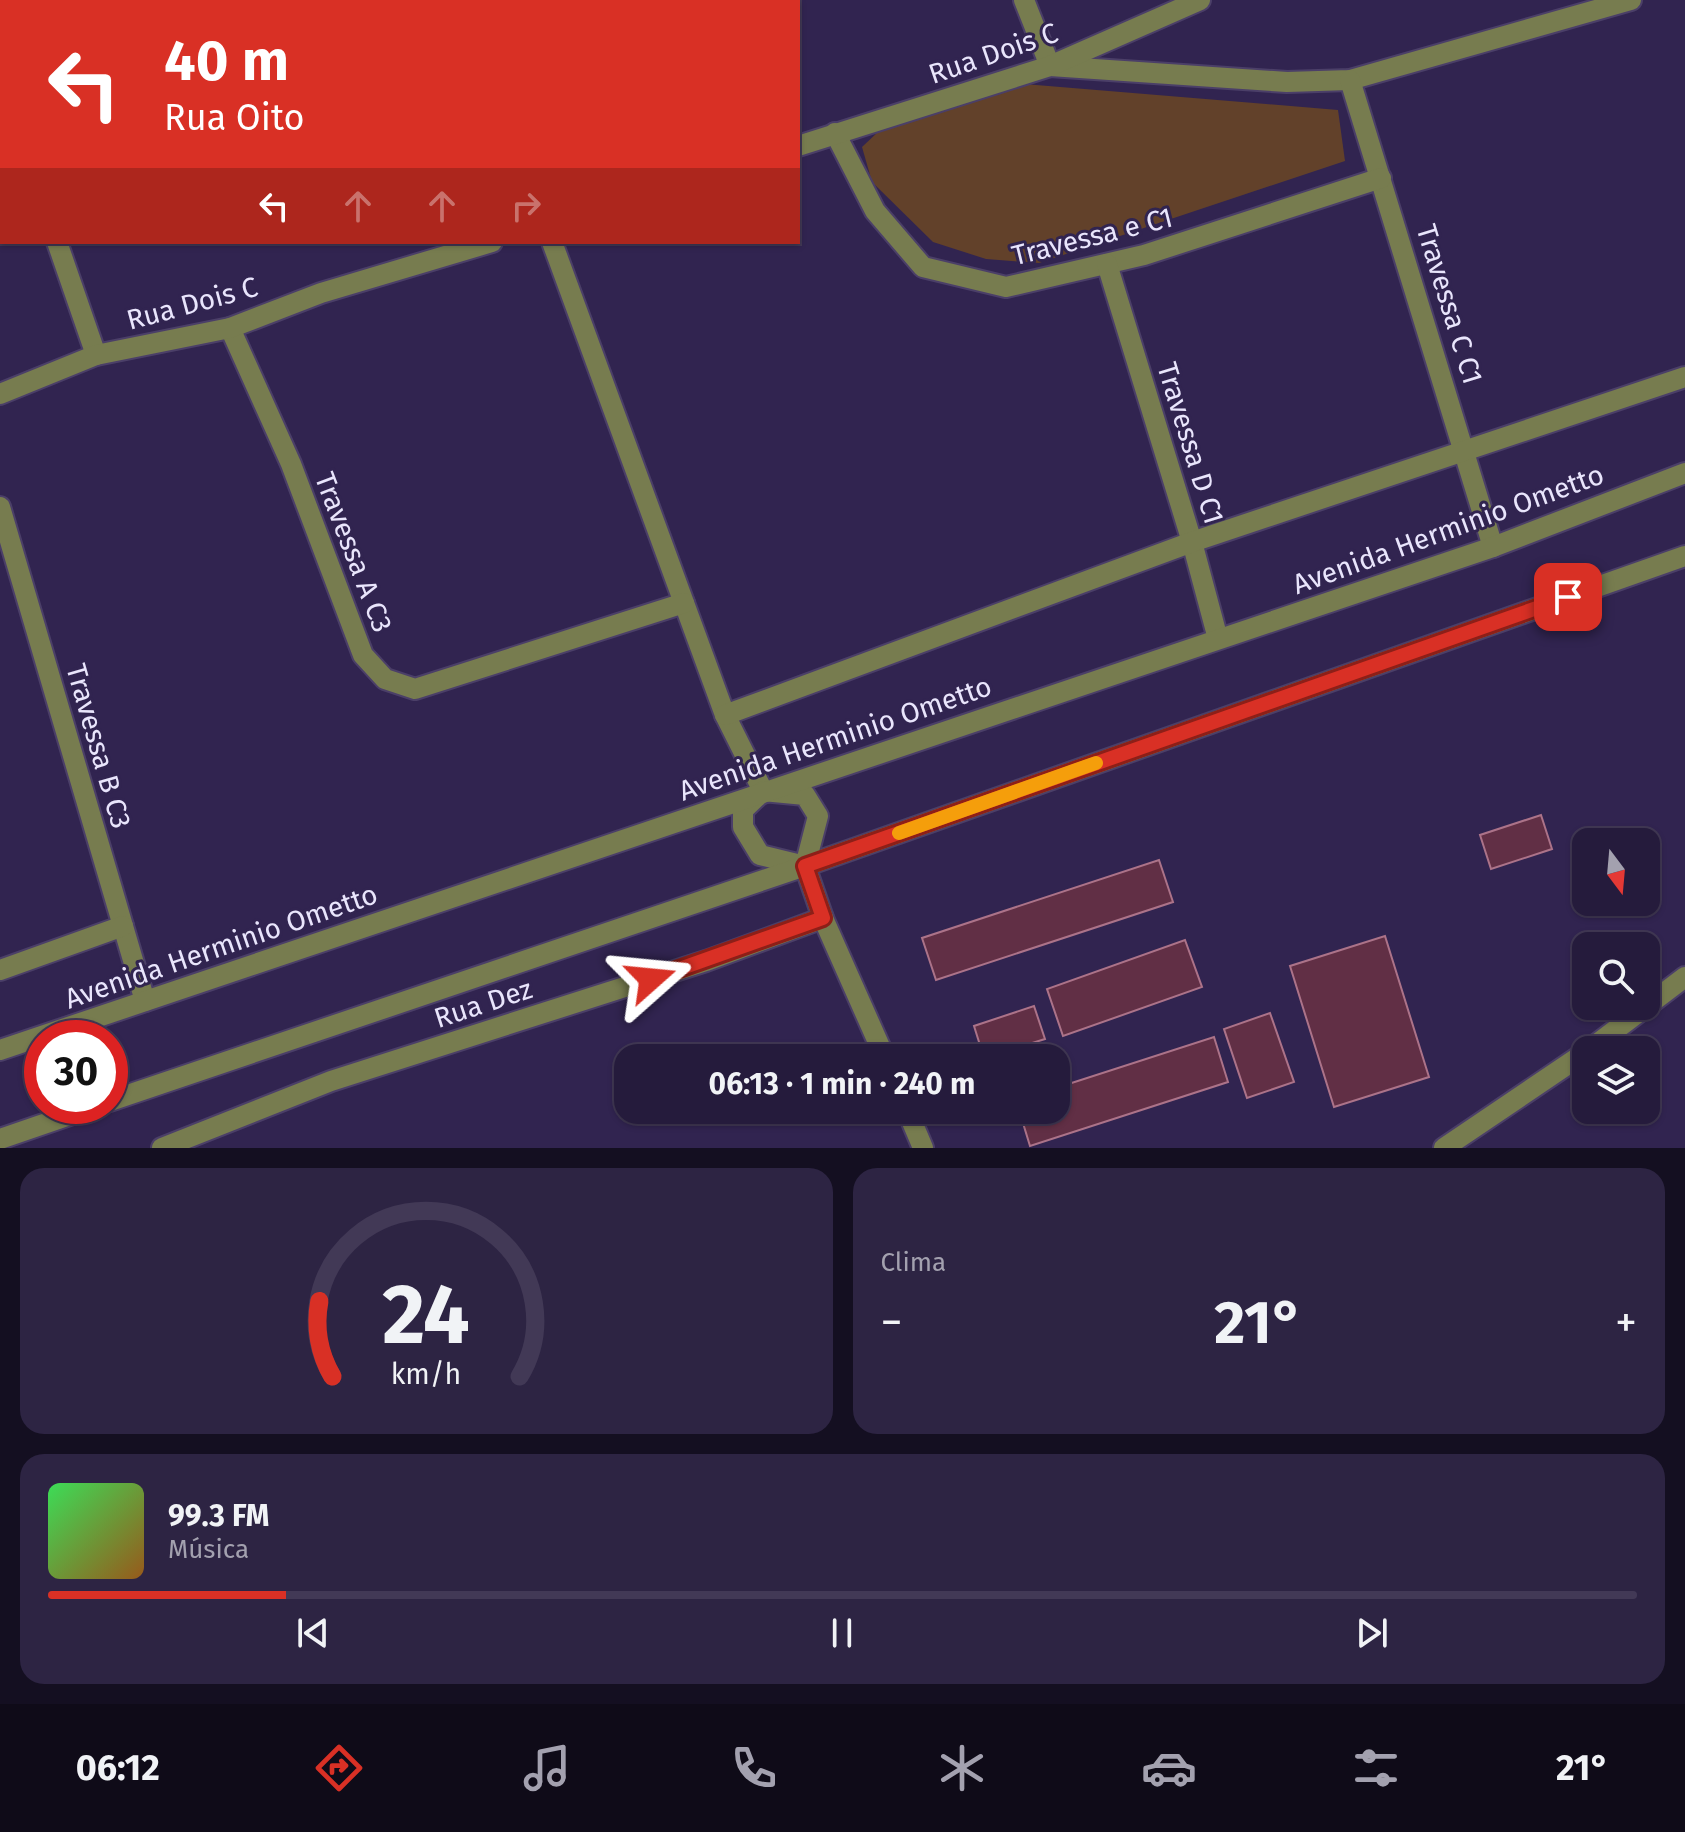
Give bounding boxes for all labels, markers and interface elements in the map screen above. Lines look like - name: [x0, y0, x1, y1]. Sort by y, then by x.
- street label: Rua Dois C: [924, 16, 1062, 91]
- text: 40 m: [164, 28, 289, 95]
- icon: left: [32, 32, 136, 136]
- text: Rua Oito: [164, 96, 304, 140]
- icon: left: [252, 184, 296, 228]
- icon: ahead: [336, 184, 380, 228]
- icon: ahead: [420, 184, 464, 228]
- icon: right: [504, 184, 548, 228]
- street label: Travessa e C1: [1008, 201, 1176, 272]
- street label: Travessa C C1: [1410, 221, 1489, 388]
- street label: Rua Dois C: [123, 270, 262, 337]
- street label: Travessa D C1: [1150, 358, 1231, 528]
- street label: Avenida Herminio Ometto: [1288, 458, 1608, 601]
- street label: Travessa A C3: [308, 468, 399, 637]
- pin: [1534, 563, 1602, 631]
- icon: arrive: [1546, 575, 1590, 619]
- street label: Travessa B C3: [59, 660, 138, 832]
- street label: Avenida Herminio Ometto: [674, 669, 996, 808]
- north arrow: [1572, 828, 1660, 916]
- map controls: [1572, 828, 1660, 1124]
- street label: Avenida Herminio Ometto: [60, 877, 382, 1016]
- button: search: [1572, 932, 1660, 1020]
- position arrow: [609, 937, 693, 1021]
- street label: Rua Dez: [430, 972, 536, 1035]
- speed limit sign: 30: [24, 1020, 128, 1124]
- button: layers: [1572, 1036, 1660, 1124]
- text: 06:13 · 1 min · 240 m: [709, 1066, 975, 1102]
- text: Clima: [881, 1247, 946, 1278]
- text: 24: [382, 1265, 470, 1365]
- text: 21°: [1214, 1287, 1303, 1359]
- text: −: [881, 1296, 903, 1349]
- text: +: [1615, 1296, 1637, 1349]
- text: km/h: [391, 1357, 462, 1392]
- text: 99.3 FM: [168, 1498, 269, 1534]
- text: Música: [168, 1534, 249, 1565]
- icon: previous: [291, 1611, 335, 1655]
- icon: pause: [820, 1611, 864, 1655]
- icon: next: [1350, 1611, 1394, 1655]
- icon: directions: [311, 1740, 367, 1796]
- icon: music: [519, 1740, 575, 1796]
- icon: phone: [726, 1740, 782, 1796]
- icon: climate: [934, 1740, 990, 1796]
- icon: car: [1141, 1740, 1197, 1796]
- icon: filters: [1348, 1740, 1404, 1796]
- text: 06:12: [76, 1746, 160, 1790]
- text: 21°: [1556, 1746, 1609, 1790]

